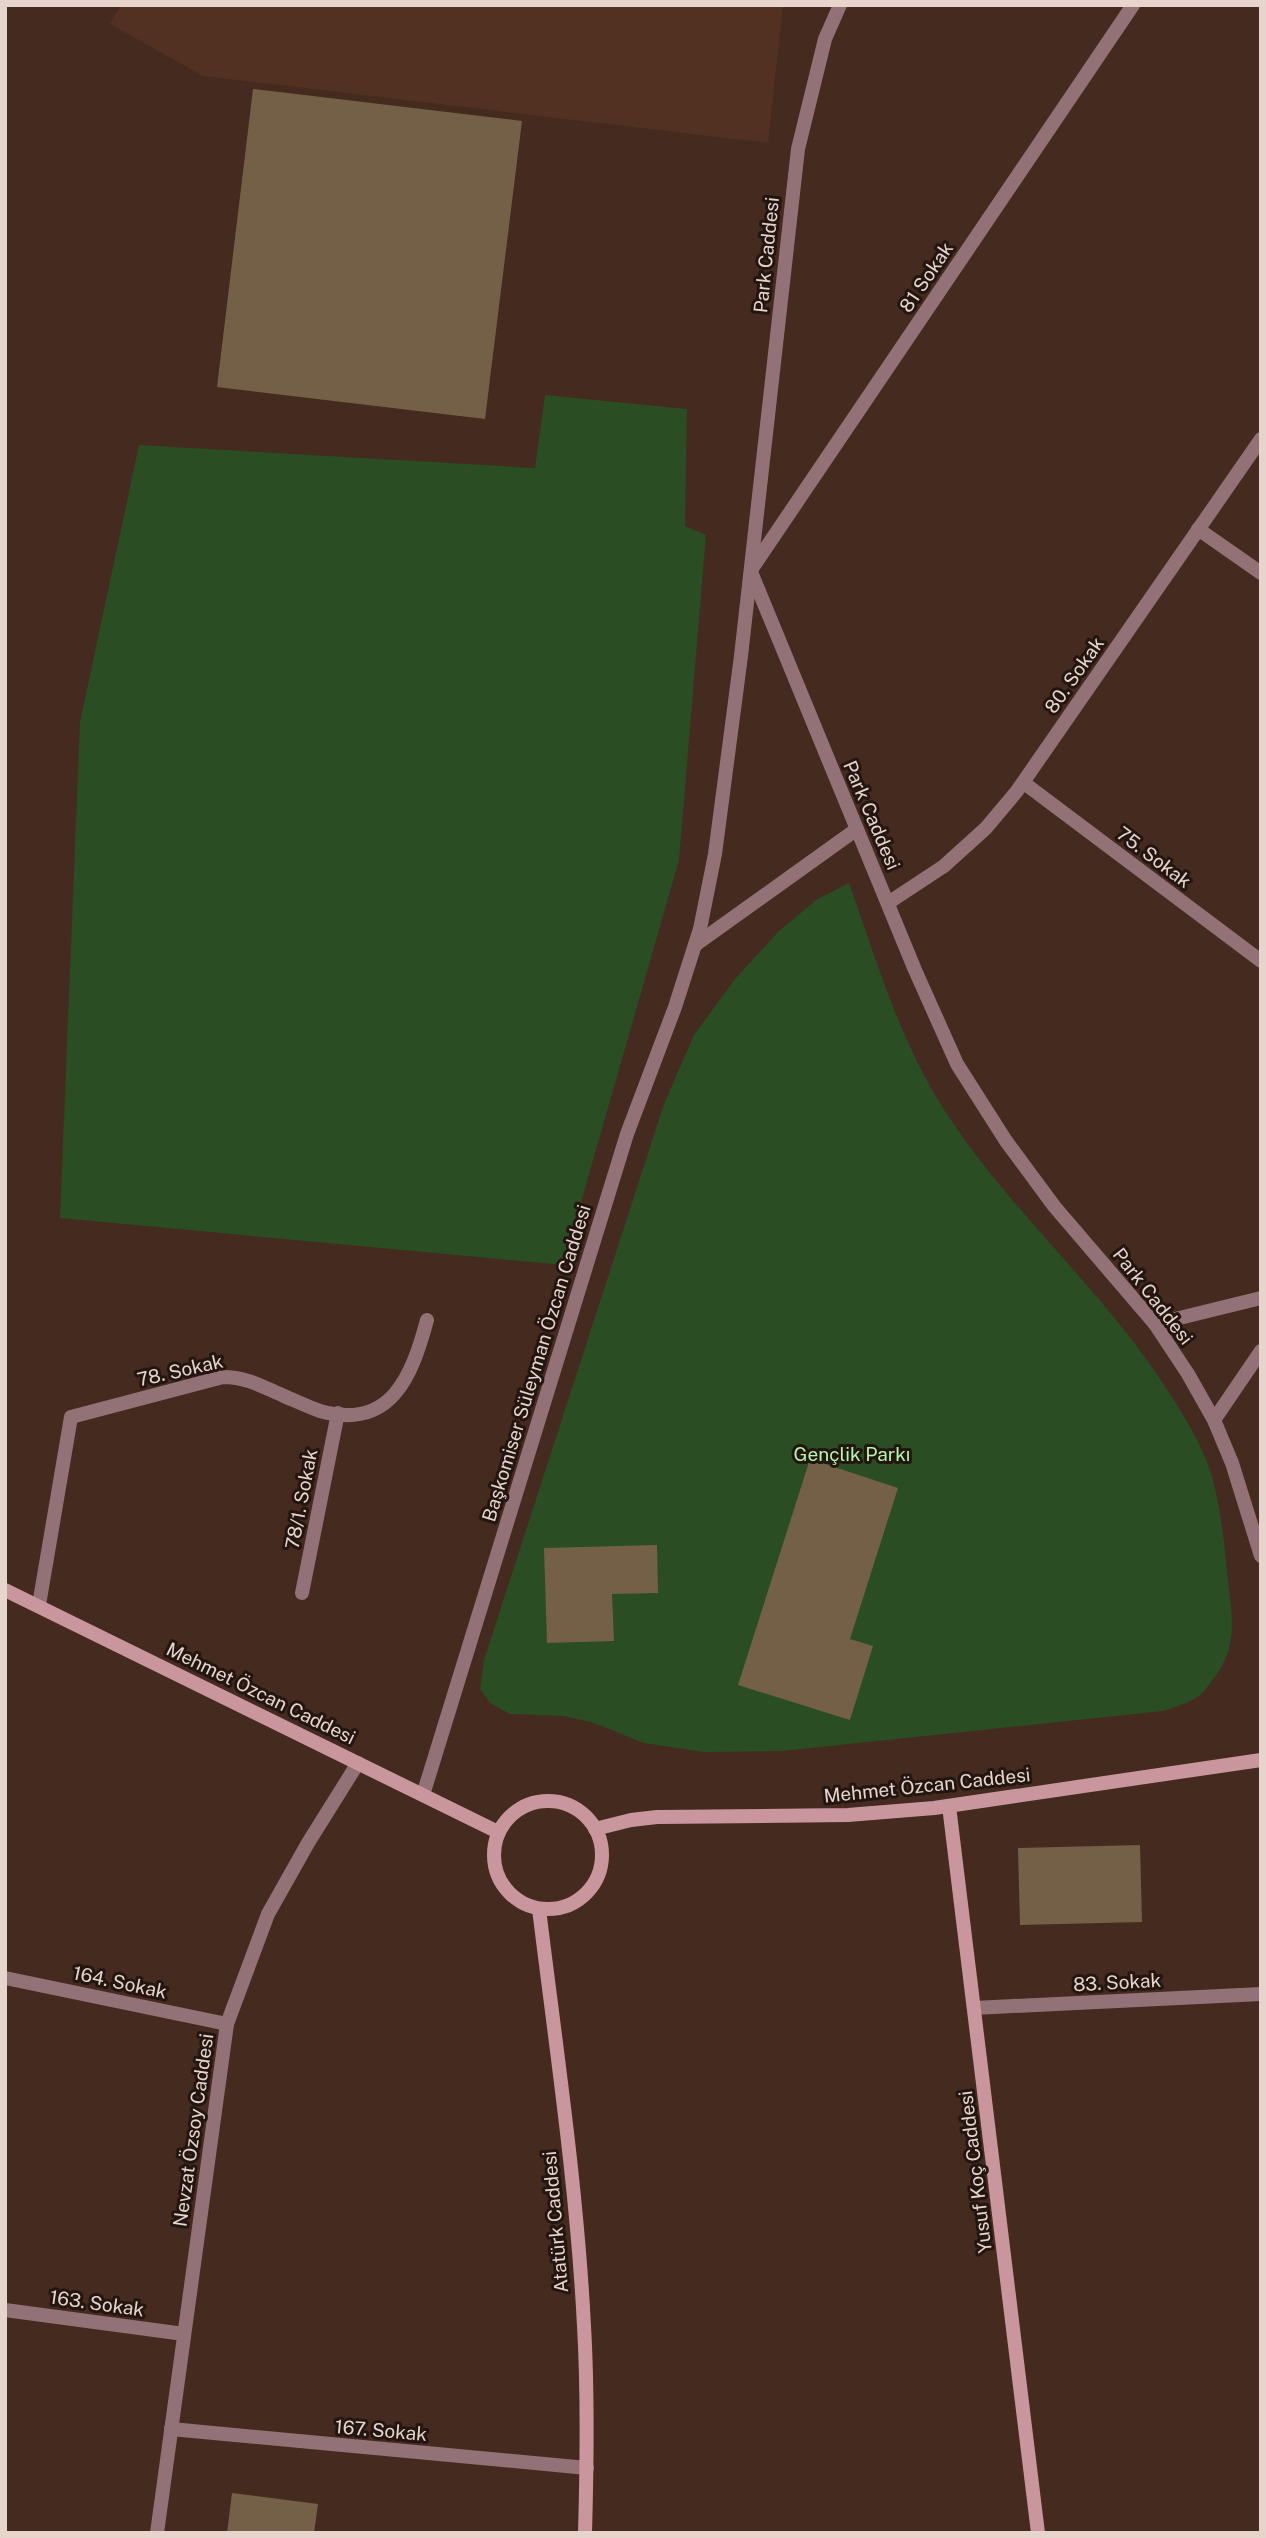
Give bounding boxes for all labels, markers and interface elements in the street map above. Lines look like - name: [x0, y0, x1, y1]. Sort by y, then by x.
- street label: Park Caddesi: [749, 196, 783, 314]
- street label: 81 Sokak: [895, 238, 958, 316]
- street label: 80. Sokak: [1040, 633, 1108, 717]
- street label: Park Caddesi: [839, 757, 905, 873]
- street label: 75. Sokak: [1112, 822, 1196, 892]
- street label: Başkomiser Süleyman Özcan Caddesi: [477, 1202, 595, 1524]
- street label: Park Caddesi: [1109, 1243, 1197, 1349]
- street label: 78. Sokak: [135, 1349, 225, 1391]
- park label: Gençlik Parkı: [794, 1443, 910, 1465]
- street label: 78/1. Sokak: [281, 1447, 322, 1551]
- street label: Mehmet Özcan Caddesi: [163, 1638, 359, 1748]
- street label: Mehmet Özcan Caddesi: [823, 1763, 1031, 1807]
- street label: 164. Sokak: [71, 1961, 169, 2003]
- street label: 83. Sokak: [1072, 1969, 1162, 1995]
- street label: Nevzat Özsoy Caddesi: [169, 2032, 217, 2228]
- street label: Yusuf Koç Caddesi: [954, 2089, 996, 2255]
- street label: Atatürk Caddesi: [538, 2150, 572, 2294]
- street label: 163. Sokak: [48, 2285, 146, 2321]
- street label: 167. Sokak: [334, 2415, 428, 2445]

